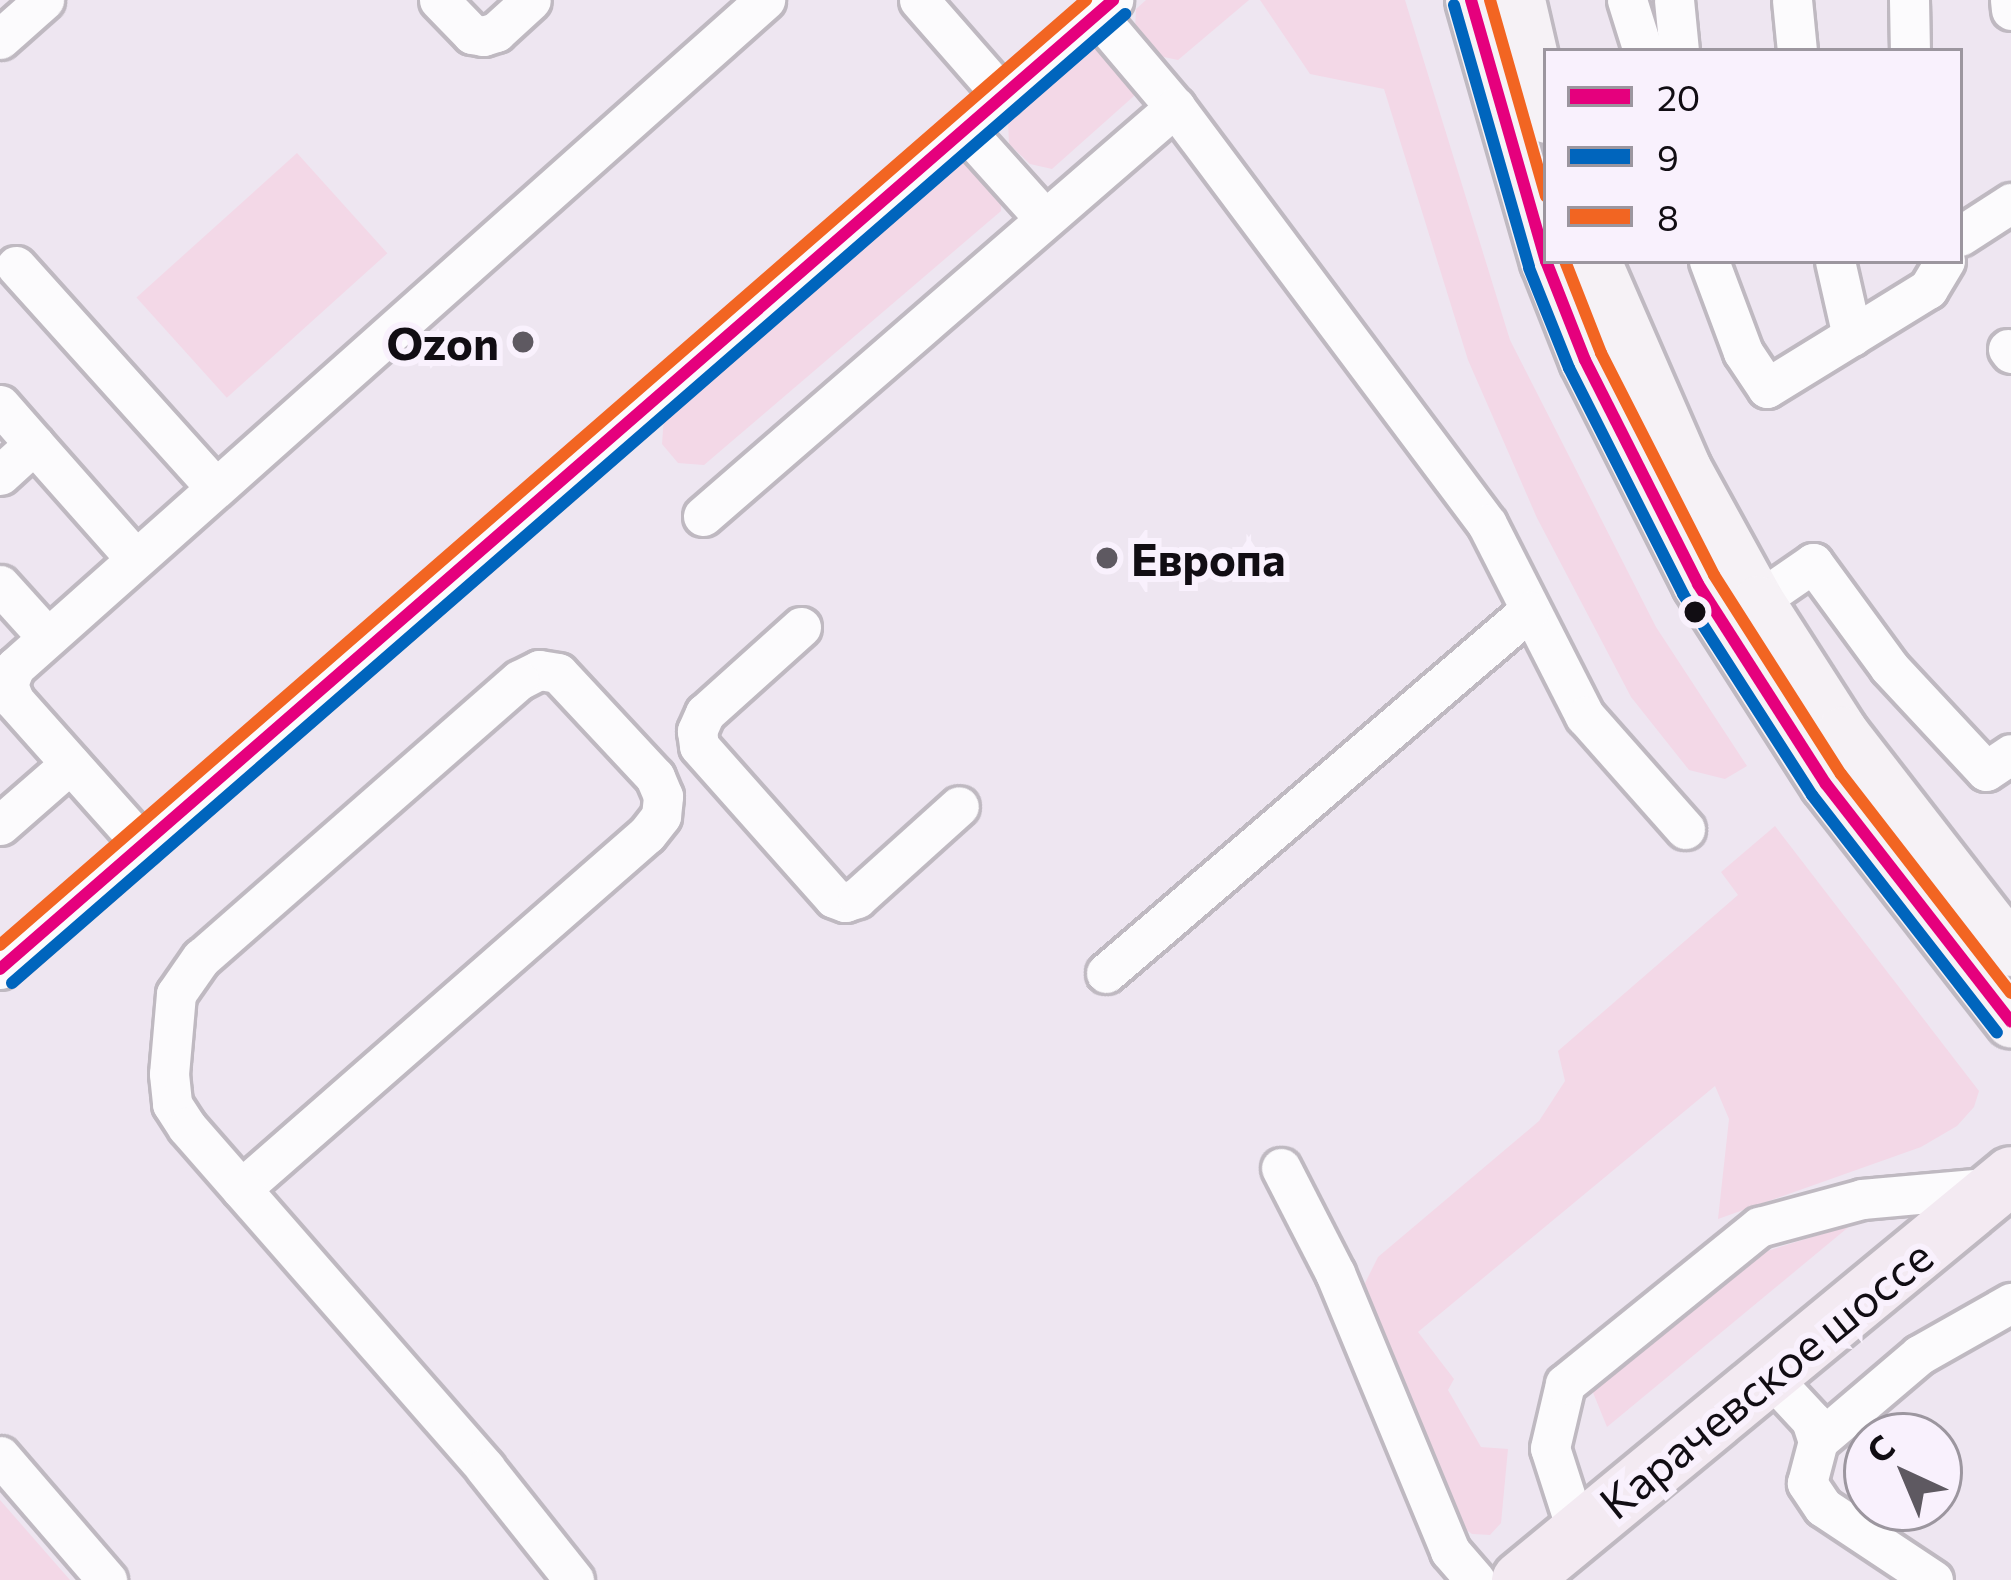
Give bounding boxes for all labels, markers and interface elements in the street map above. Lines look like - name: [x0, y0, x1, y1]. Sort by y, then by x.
- legend: [1543, 48, 1963, 264]
- text: 20: [1657, 74, 1700, 118]
- text: 9: [1657, 134, 1679, 178]
- text: 8: [1657, 194, 1679, 238]
- place label: Ozon: [386, 315, 499, 369]
- marker: Ozon: [510, 329, 536, 355]
- place label: Европа: [1131, 531, 1285, 585]
- marker: Европа: [1094, 545, 1120, 571]
- unlabelled marker: [1684, 601, 1706, 623]
- street label: Карачевское шоссе: [1588, 1227, 1942, 1529]
- north arrow: [1843, 1412, 1963, 1532]
- text: С: [1857, 1425, 1902, 1470]

